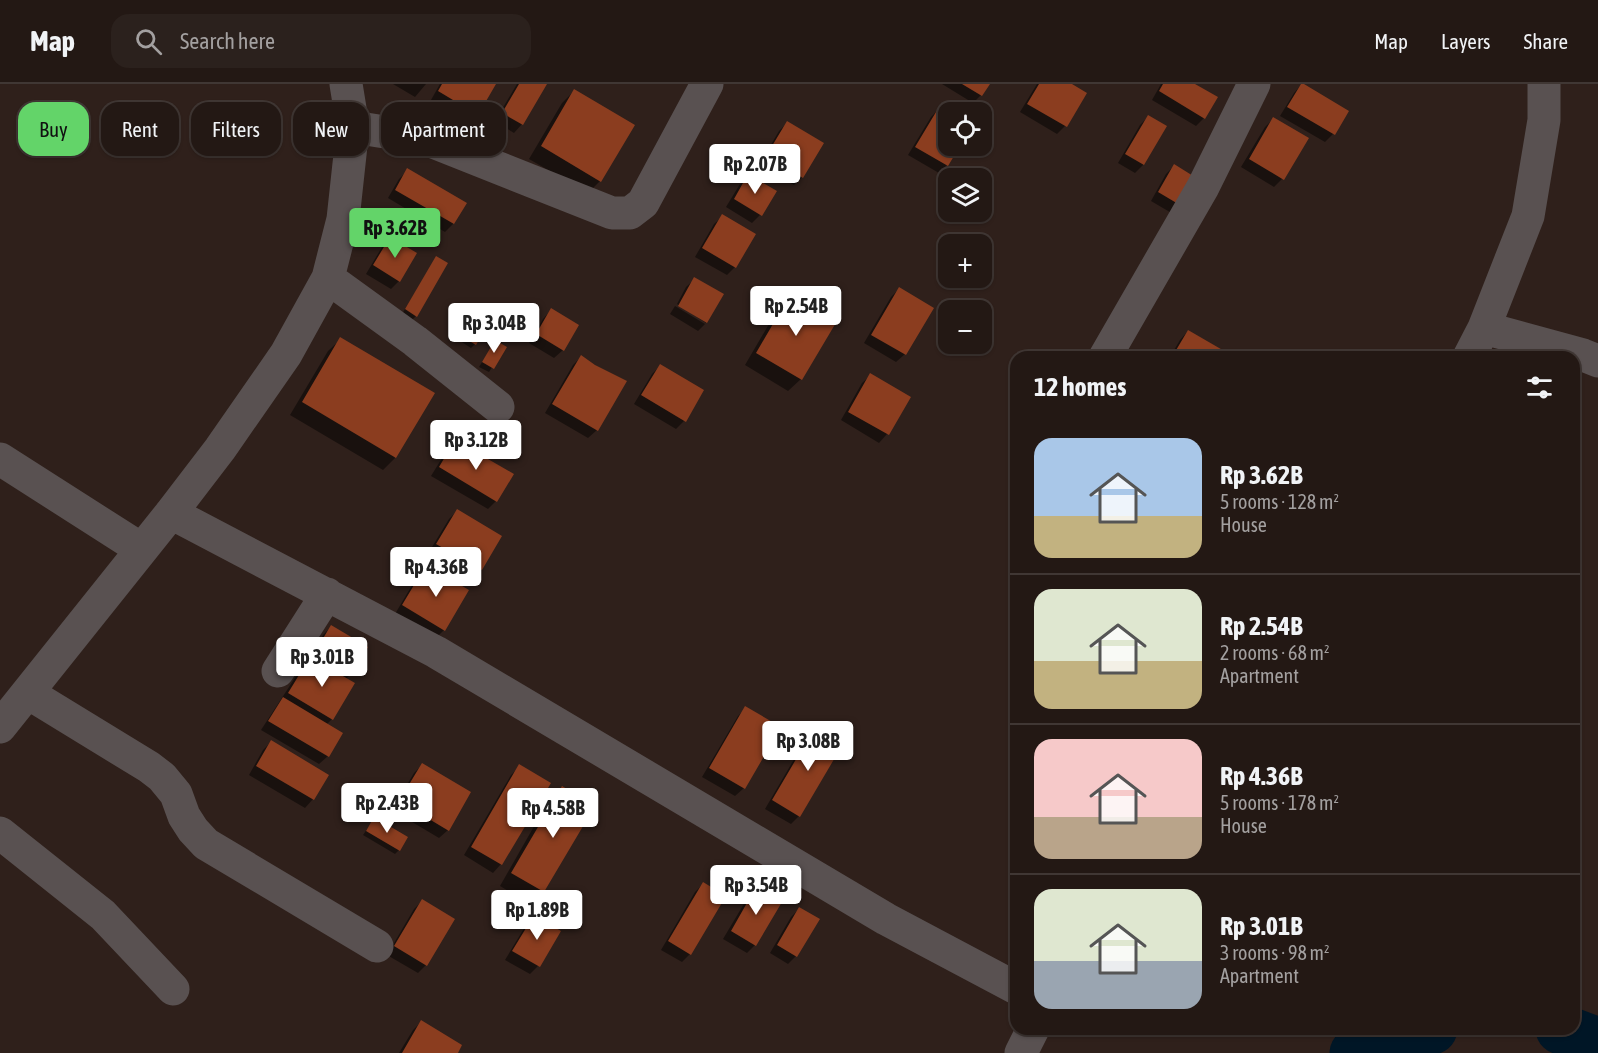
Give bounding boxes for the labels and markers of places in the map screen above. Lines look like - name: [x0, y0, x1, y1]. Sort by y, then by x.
- pin: Rp 2.07B: [693, 144, 817, 195]
- pin: Rp 3.62B: [333, 208, 457, 259]
- pin: Rp 2.54B: [734, 286, 858, 337]
- pin: Rp 3.04B: [432, 303, 556, 354]
- pin: Rp 3.12B: [414, 420, 538, 471]
- pin: Rp 4.36B: [374, 547, 498, 598]
- pin: Rp 3.01B: [260, 637, 384, 688]
- pin: Rp 3.08B: [746, 721, 870, 772]
- pin: Rp 2.43B: [325, 783, 449, 834]
- pin: Rp 4.58B: [491, 788, 615, 839]
- pin: Rp 3.54B: [694, 865, 818, 916]
- pin: Rp 1.89B: [475, 890, 599, 941]

